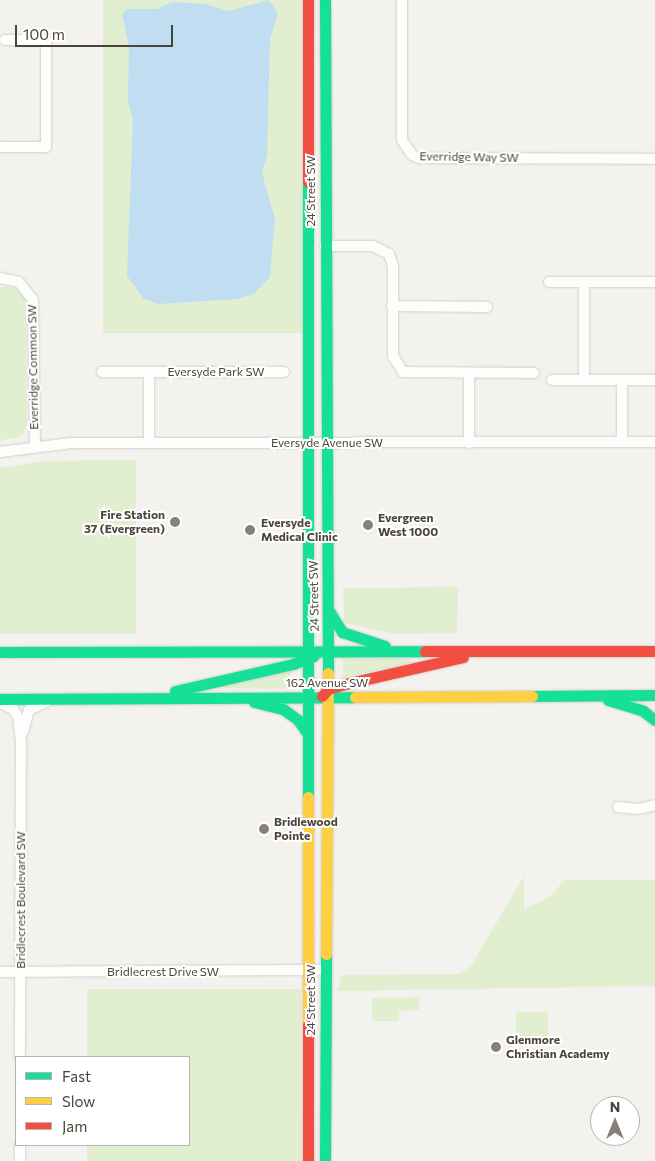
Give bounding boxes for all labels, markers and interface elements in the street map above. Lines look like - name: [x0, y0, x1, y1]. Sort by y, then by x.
- scale bar: [18, 15, 175, 47]
- text: 100 m: [23, 25, 65, 43]
- street label: Everridge Way SW: [419, 149, 519, 165]
- street label: 24 Street SW: [304, 155, 318, 227]
- street label: Everridge Common SW: [25, 304, 41, 430]
- street label: Eversyde Park SW: [167, 365, 265, 379]
- street label: Eversyde Avenue SW: [271, 436, 383, 450]
- place label: Fire Station 37 (Evergreen): [84, 508, 165, 536]
- place label: Evergreen West 1000: [378, 511, 438, 539]
- marker: Fire Station 37 (Evergreen): [169, 516, 181, 528]
- place label: Eversyde Medical Clinic: [261, 516, 338, 544]
- marker: Evergreen West 1000: [362, 519, 374, 531]
- marker: Eversyde Medical Clinic: [243, 523, 257, 537]
- street label: 24 Street SW: [306, 560, 322, 632]
- street label: 162 Avenue SW: [286, 676, 368, 690]
- place label: Bridlewood Pointe: [274, 815, 338, 843]
- marker: Bridlewood Pointe: [258, 823, 270, 835]
- street label: Bridlecrest Boulevard SW: [14, 831, 28, 969]
- street label: 24 Street SW: [304, 964, 318, 1036]
- street label: Bridlecrest Drive SW: [107, 965, 219, 979]
- place label: Glenmore Christian Academy: [506, 1033, 610, 1061]
- marker: Glenmore Christian Academy: [490, 1041, 502, 1053]
- legend: [15, 1056, 190, 1146]
- text: Fast: [62, 1067, 91, 1085]
- text: Slow: [62, 1092, 95, 1110]
- north arrow: [590, 1096, 640, 1146]
- text: N: [610, 1098, 620, 1115]
- text: Jam: [62, 1117, 87, 1135]

